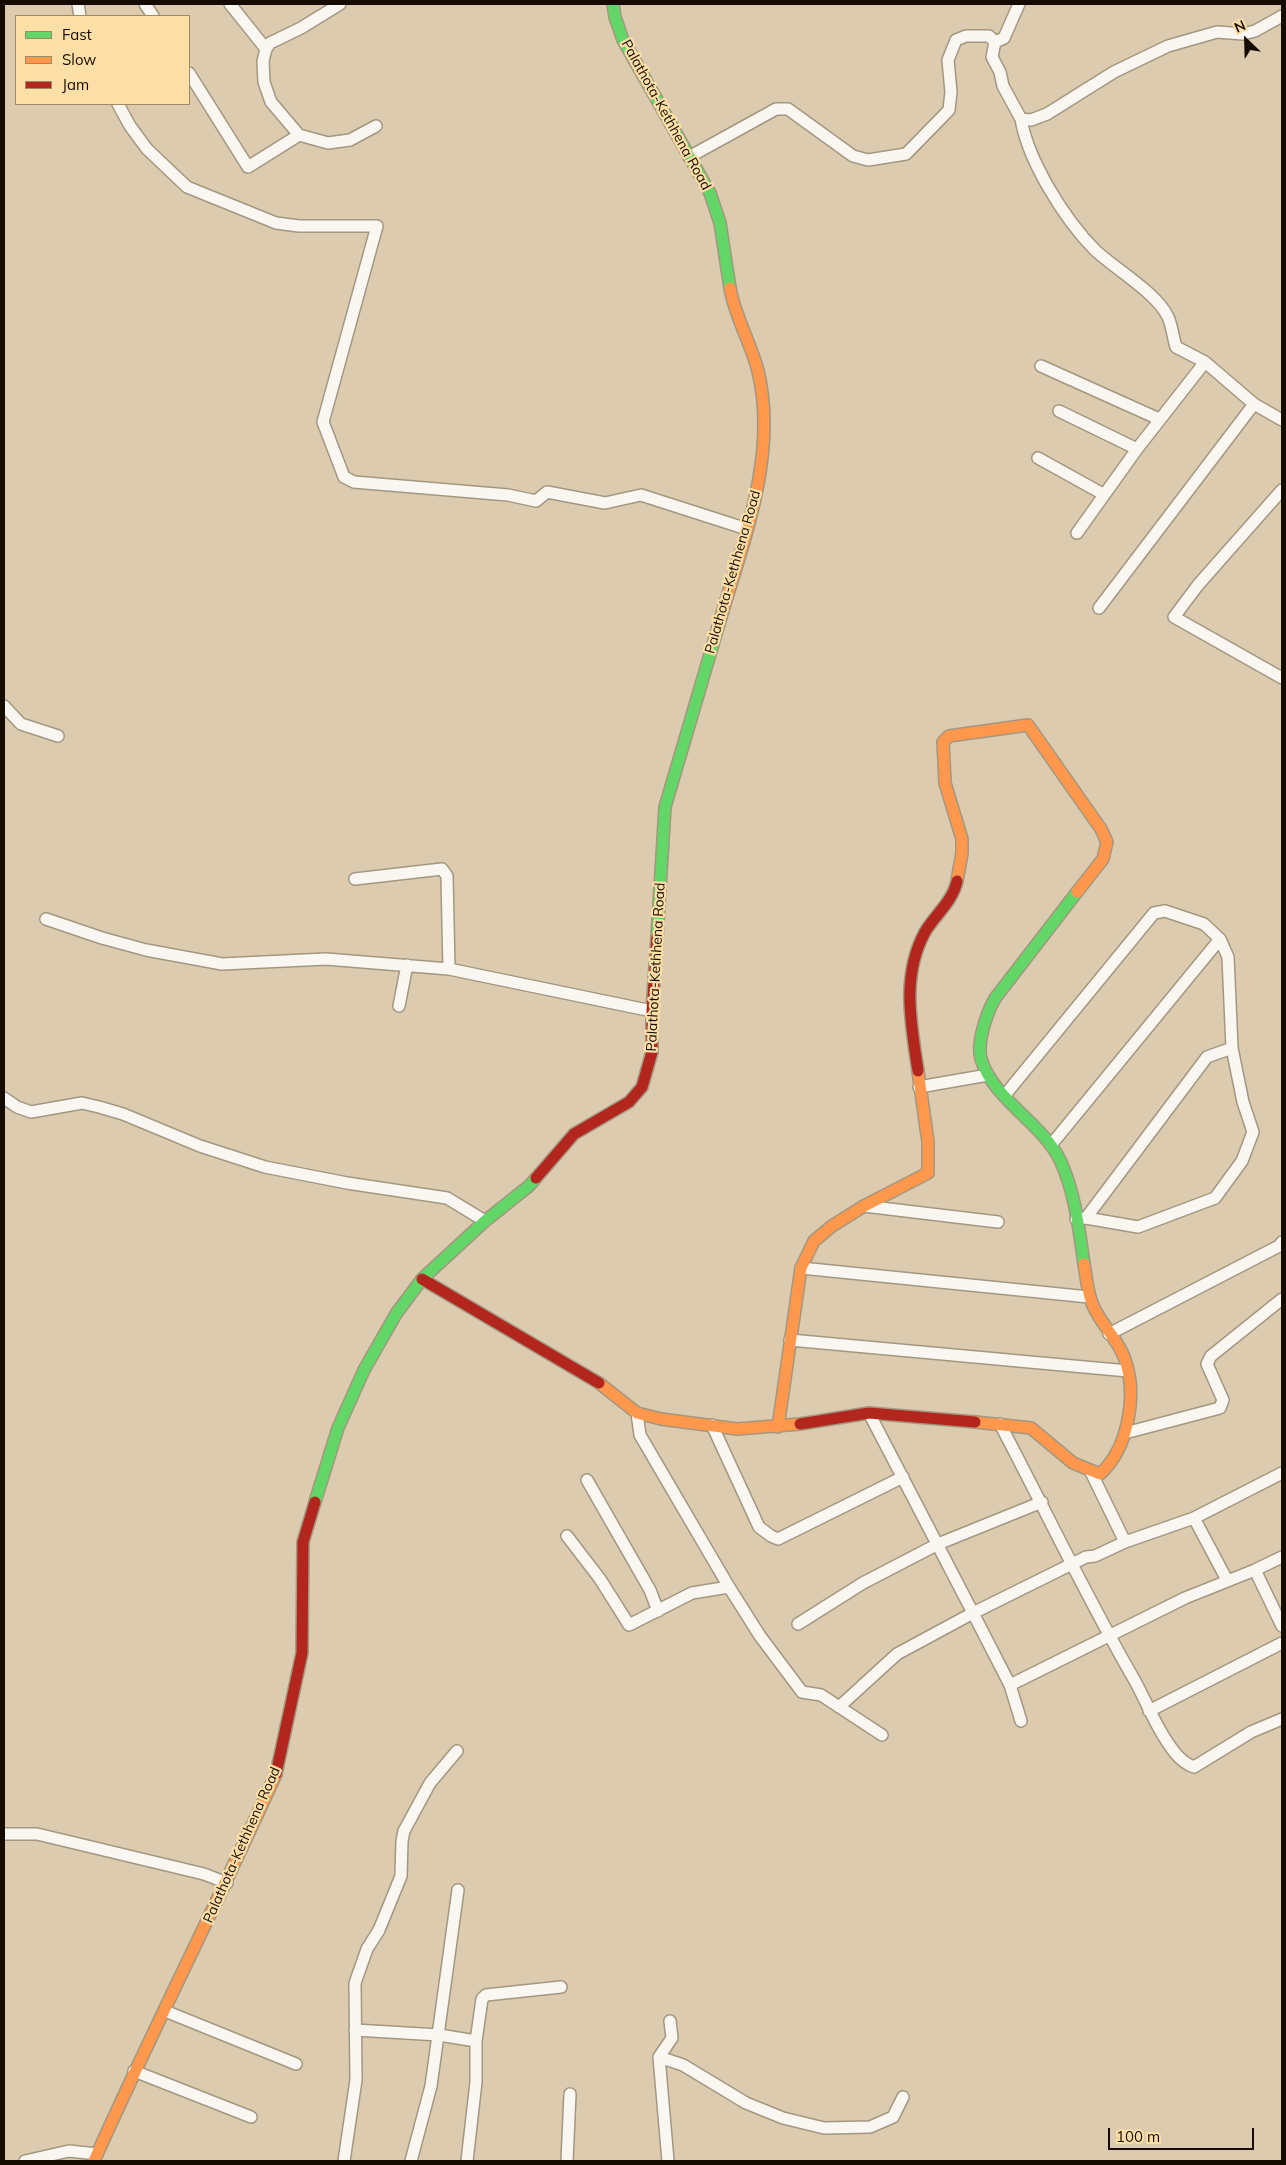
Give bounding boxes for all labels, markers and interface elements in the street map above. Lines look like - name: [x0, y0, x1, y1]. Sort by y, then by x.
- legend: [15, 15, 190, 105]
- north arrow: [1221, 15, 1271, 65]
- text: N: [1231, 16, 1248, 37]
- text: Fast: [62, 25, 92, 44]
- street label: Palathota-Kethhena Road: [618, 37, 714, 193]
- text: Slow: [62, 50, 96, 69]
- text: Jam: [62, 75, 89, 94]
- street label: Palathota-Kethhena Road: [702, 488, 764, 656]
- street label: Palathota-Kethhena Road: [643, 882, 669, 1052]
- street label: Palathota-Kethhena Road: [200, 1764, 284, 1926]
- scale bar: [1111, 2118, 1257, 2150]
- text: 100 m: [1116, 2127, 1160, 2146]

